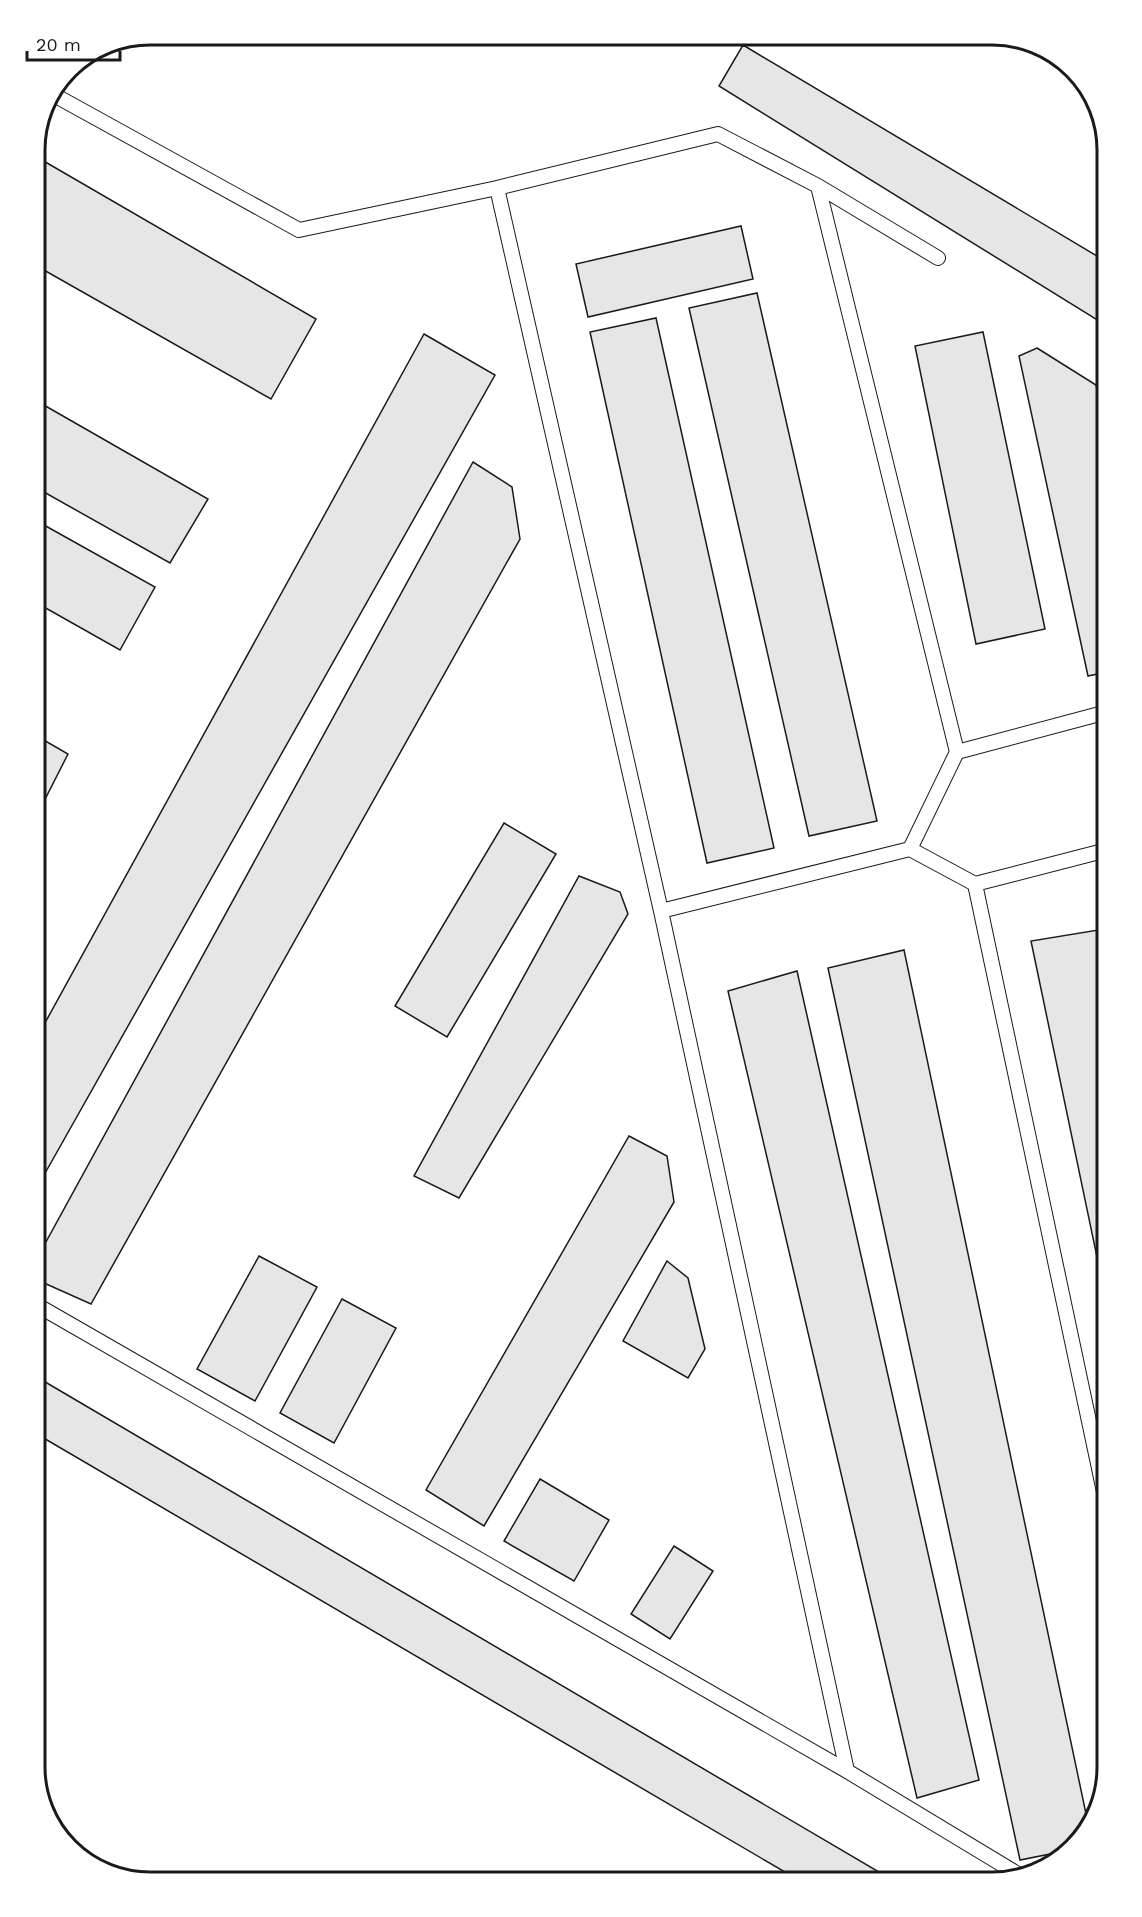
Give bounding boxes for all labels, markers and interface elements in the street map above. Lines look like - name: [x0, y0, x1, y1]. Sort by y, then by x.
- scale bar: [27, 24, 120, 62]
- text: 20 m: [36, 34, 81, 55]

